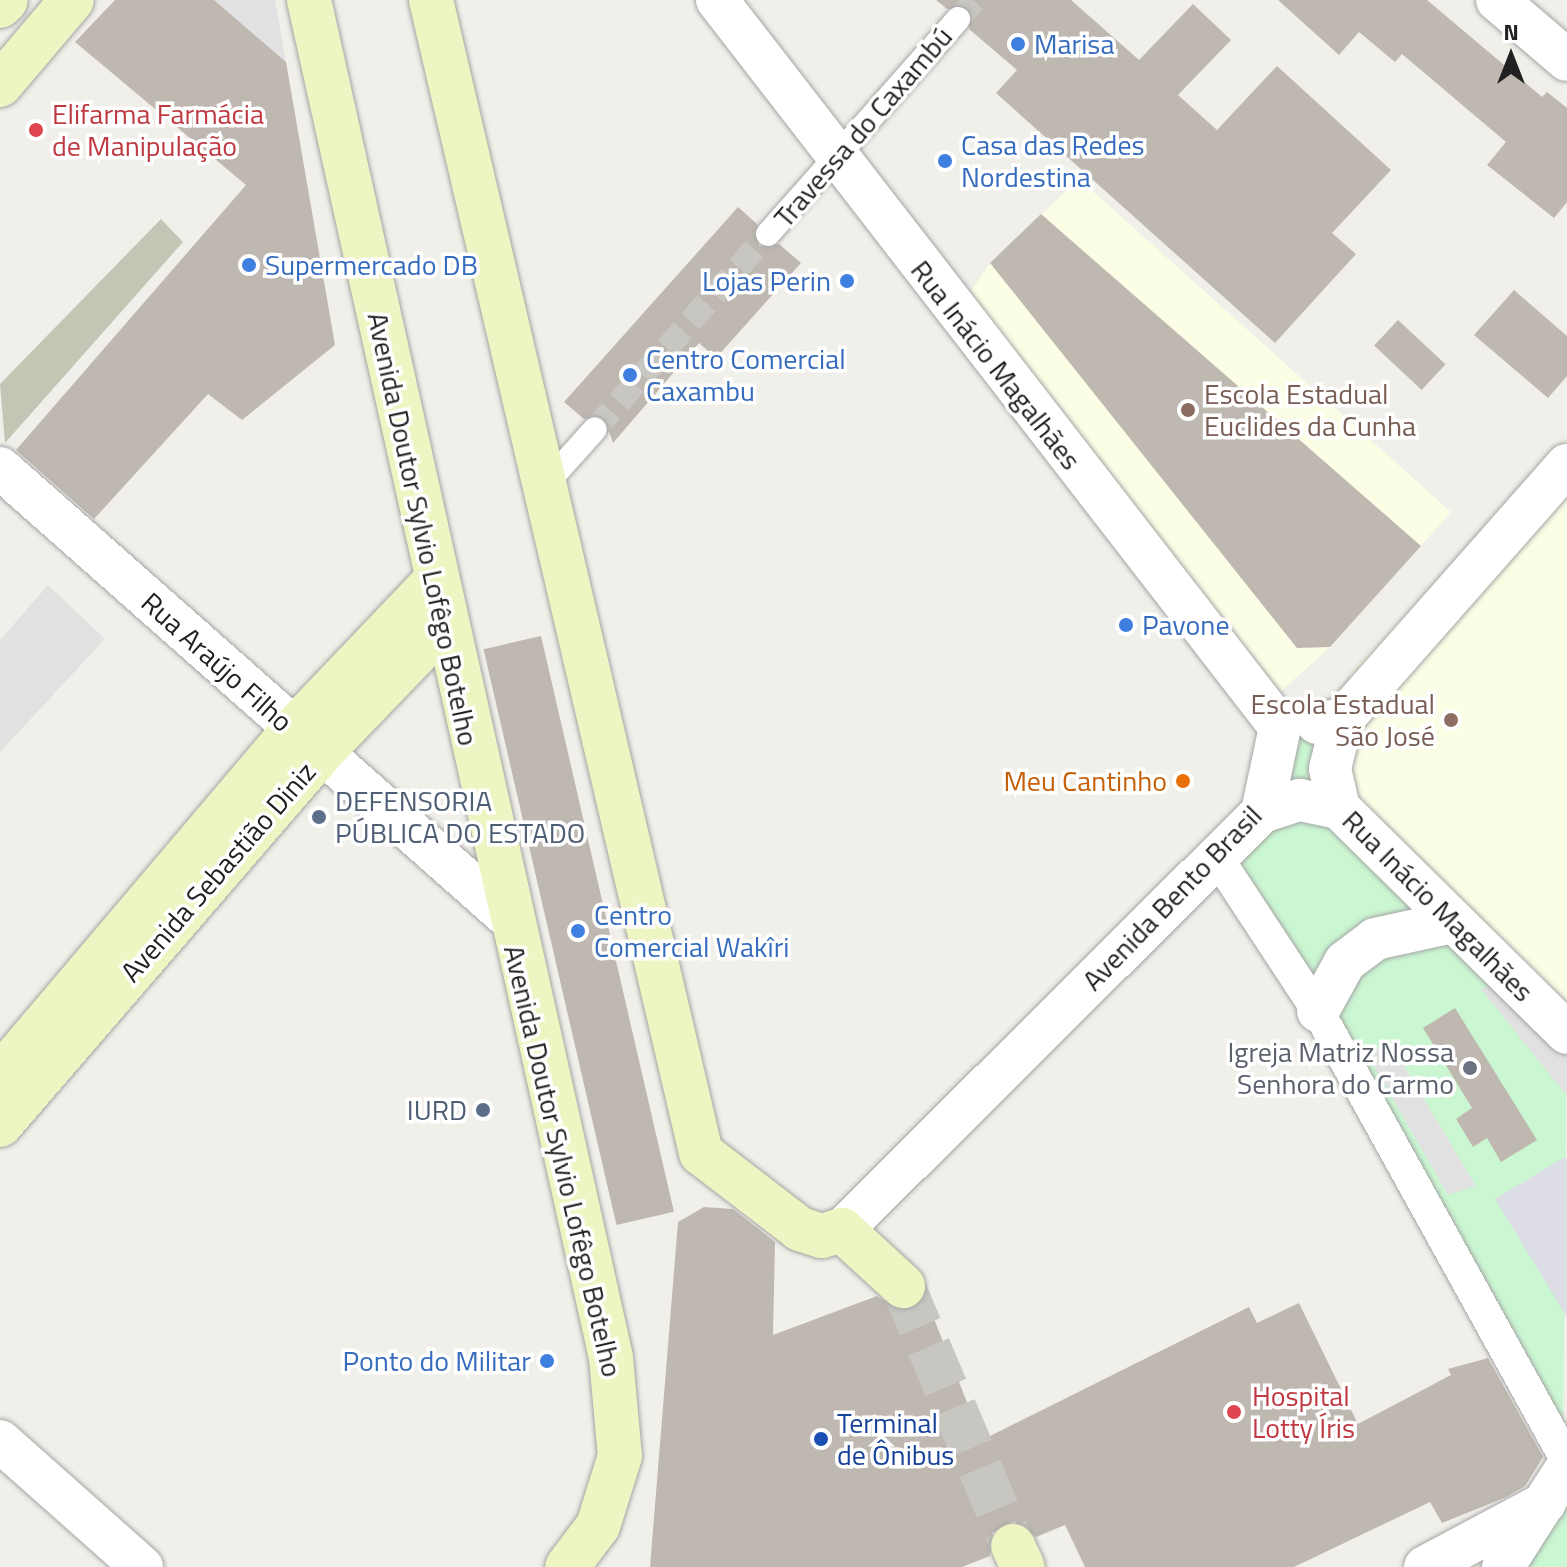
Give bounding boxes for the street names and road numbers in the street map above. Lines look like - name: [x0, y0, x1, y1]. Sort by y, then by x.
- street label: Travessa do Caxambú: [767, 20, 959, 234]
- street label: Rua Inácio Magalhães: [904, 254, 1088, 476]
- street label: Avenida Doutor Sylvio Lofêgo Botelho: [361, 309, 485, 749]
- street label: Rua Araújo Filho: [135, 585, 299, 739]
- street label: Avenida Sebastião Diniz: [114, 755, 322, 989]
- street label: Avenida Bento Brasil: [1075, 799, 1269, 997]
- street label: Rua Inácio Magalhães: [1336, 804, 1540, 1008]
- street label: Avenida Doutor Sylvio Lofêgo Botelho: [497, 942, 629, 1380]

